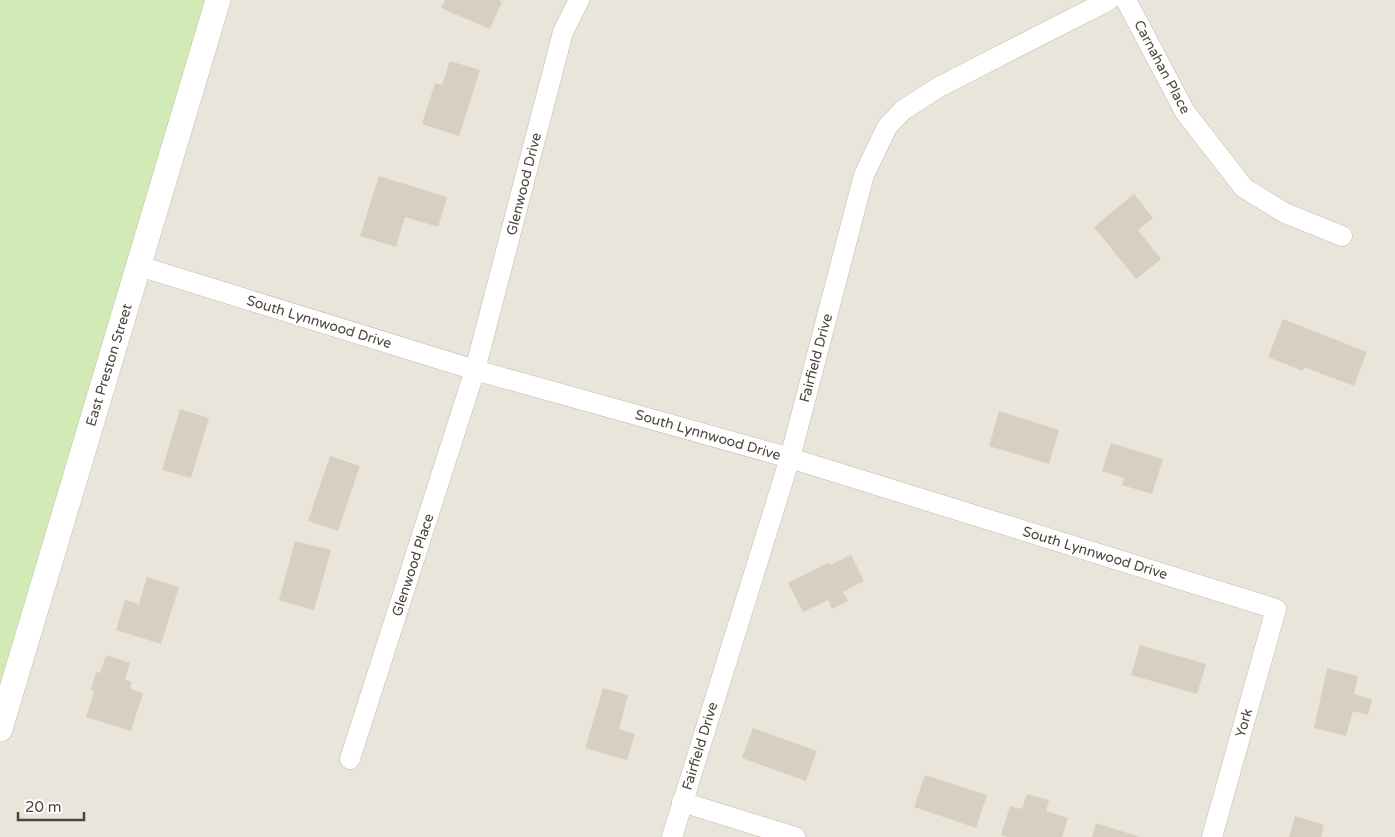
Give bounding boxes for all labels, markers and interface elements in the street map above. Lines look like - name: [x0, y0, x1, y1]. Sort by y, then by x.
- street label: Carnahan Place: [1130, 17, 1194, 117]
- street label: Glenwood Drive: [503, 131, 545, 237]
- street label: South Lynnwood Drive: [244, 292, 394, 352]
- street label: East Preston Street: [82, 301, 136, 428]
- street label: Fairfield Drive: [796, 312, 836, 404]
- street label: South Lynnwood Drive: [633, 406, 783, 464]
- street label: Glenwood Place: [388, 511, 438, 618]
- street label: South Lynnwood Drive: [1020, 523, 1170, 583]
- street label: Fairfield Drive: [679, 700, 722, 792]
- street label: York: [1232, 706, 1256, 739]
- scale bar: [18, 790, 84, 822]
- text: 20 m: [25, 798, 62, 816]

